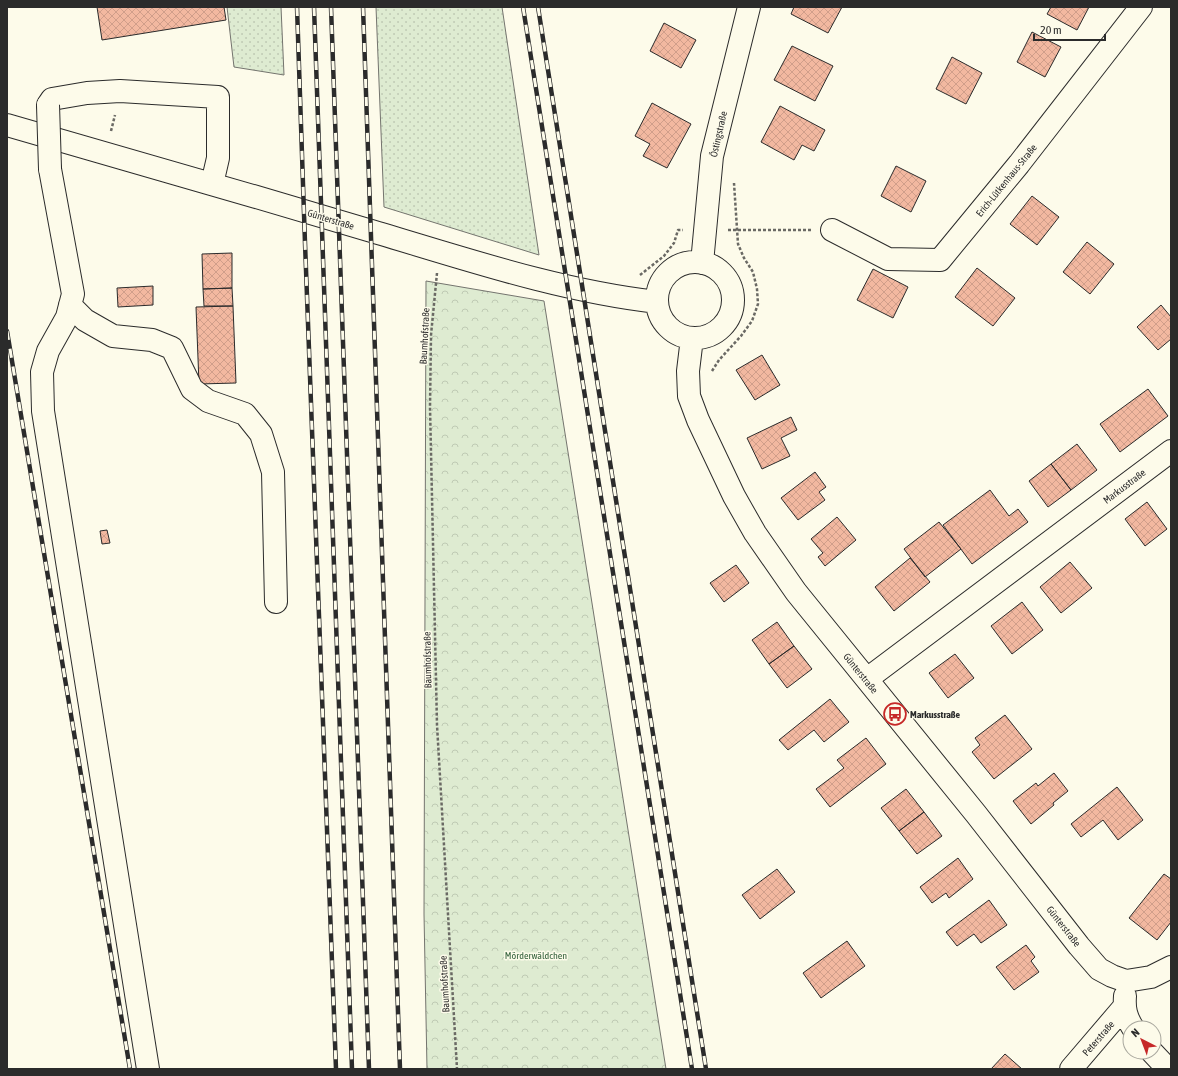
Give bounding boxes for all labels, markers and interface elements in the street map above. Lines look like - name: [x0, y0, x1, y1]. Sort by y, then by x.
- scale bar: [1034, 16, 1105, 42]
- text: 20 m: [1040, 23, 1062, 37]
- street label: Östingstraße: [708, 110, 729, 158]
- street label: Erich-Lütkenhaus-Straße: [974, 142, 1039, 219]
- street label: Günterstraße: [306, 207, 356, 232]
- street label: Baumhofstraße: [418, 307, 432, 365]
- street label: Markusstraße: [1101, 467, 1148, 506]
- street label: Baumhofstraße: [421, 631, 433, 688]
- street label: Günterstraße: [841, 651, 880, 696]
- bus stop icon: Markusstraße: [882, 701, 908, 727]
- place label: Markusstraße: [910, 709, 961, 720]
- street label: Günterstraße: [1044, 904, 1083, 949]
- park label: Mörderwäldchen: [505, 950, 567, 961]
- street label: Baumhofstraße: [437, 955, 451, 1013]
- street label: Peterstraße: [1080, 1018, 1117, 1058]
- north arrow: [1122, 1020, 1162, 1060]
- text: N: [1129, 1026, 1142, 1039]

